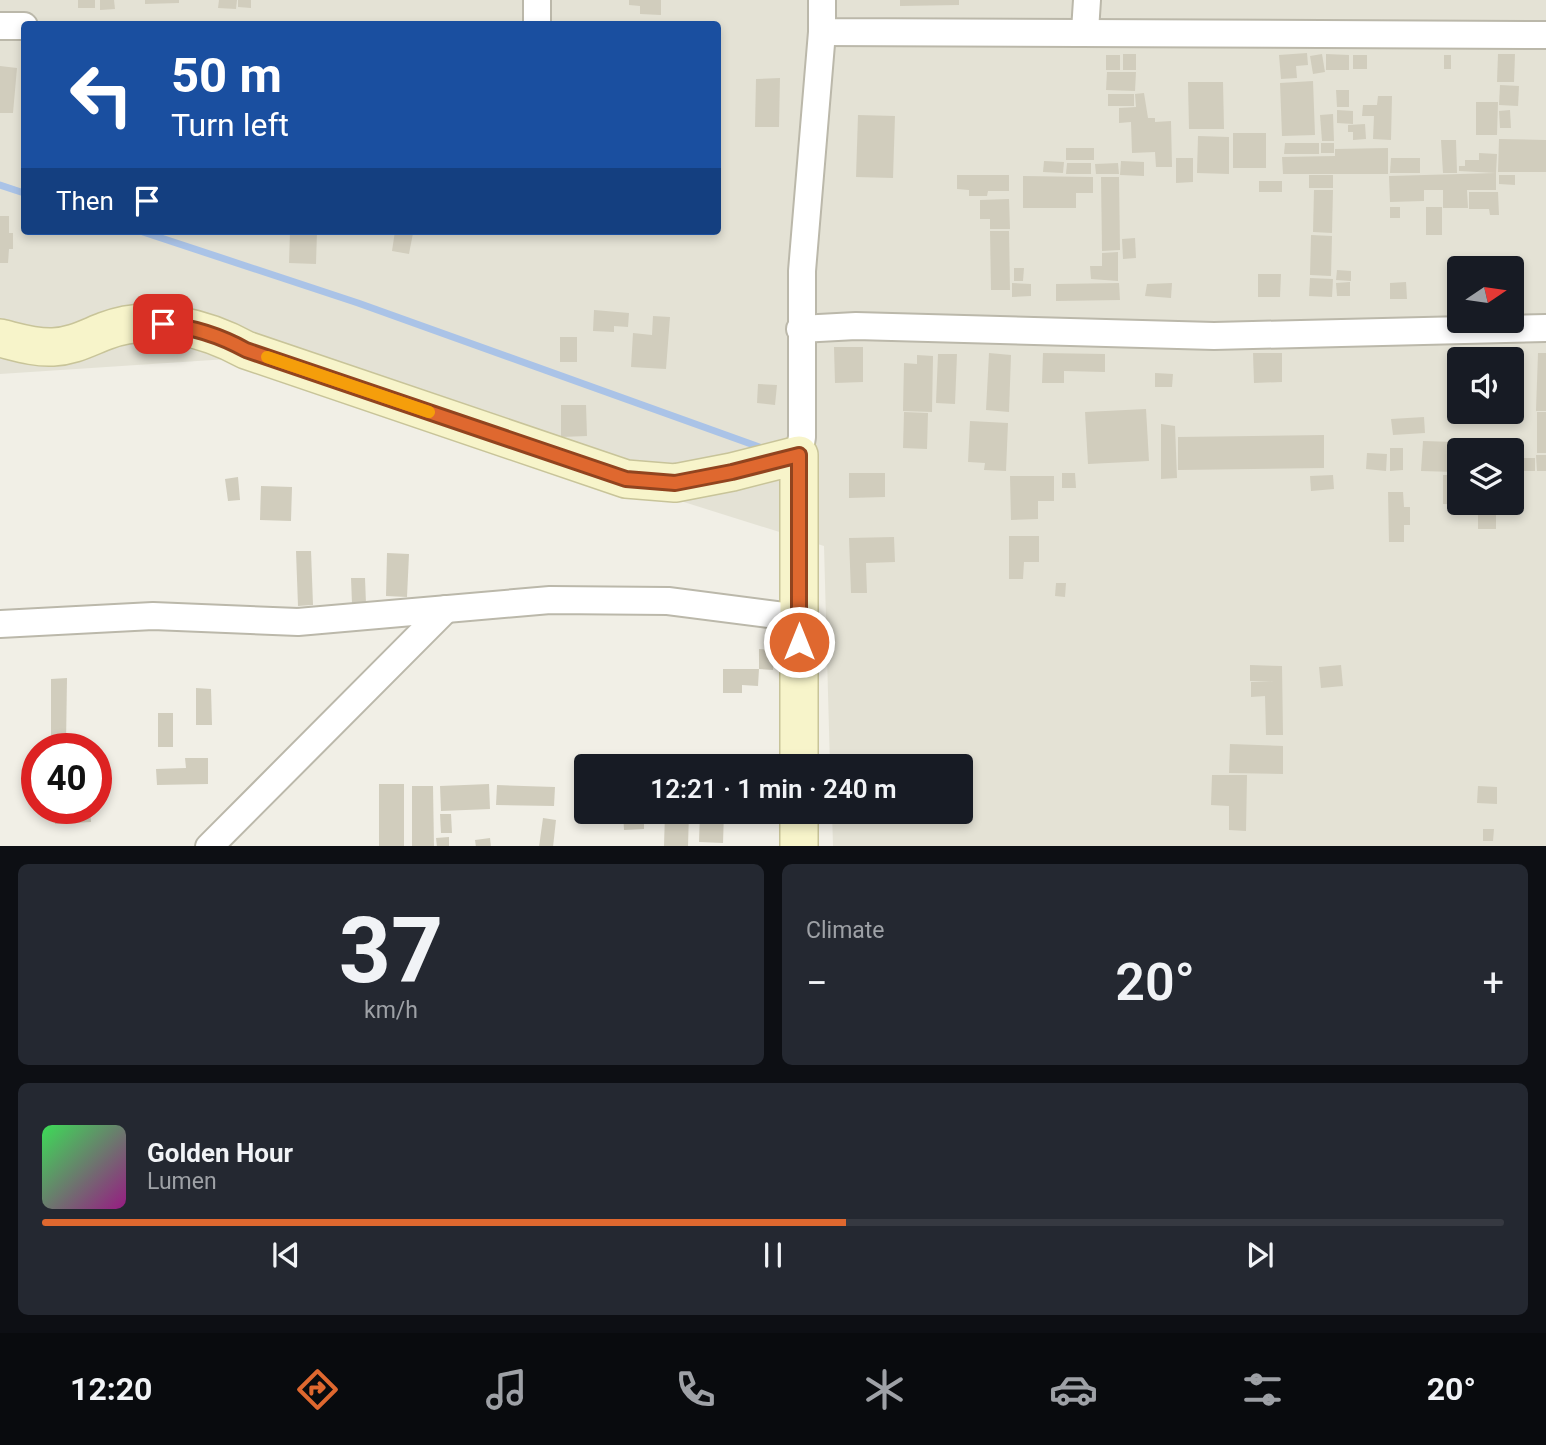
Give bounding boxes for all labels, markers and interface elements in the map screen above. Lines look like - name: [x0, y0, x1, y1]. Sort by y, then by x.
- text: 50 m: [171, 47, 282, 104]
- icon: left: [56, 49, 147, 140]
- text: Turn left: [171, 106, 289, 144]
- icon: arrive: [128, 182, 166, 220]
- text: Then: [56, 186, 114, 216]
- north arrow: [1447, 256, 1524, 332]
- map controls: [1447, 256, 1524, 515]
- pin: [133, 294, 193, 354]
- icon: arrive: [144, 305, 182, 343]
- button: sound: [1447, 347, 1524, 424]
- button: layers: [1447, 438, 1524, 515]
- position arrow: [762, 605, 836, 679]
- speed limit sign: 40: [21, 733, 112, 824]
- text: 12:21 · 1 min · 240 m: [650, 774, 897, 804]
- text: 37: [339, 898, 443, 1004]
- text: Climate: [806, 917, 885, 944]
- text: 20°: [1115, 952, 1195, 1013]
- text: −: [806, 961, 828, 1005]
- text: +: [1482, 961, 1504, 1005]
- text: km/h: [364, 997, 418, 1024]
- text: Golden Hour: [147, 1138, 293, 1168]
- text: Lumen: [147, 1168, 217, 1195]
- icon: previous: [267, 1236, 305, 1274]
- icon: pause: [754, 1236, 792, 1274]
- icon: next: [1241, 1236, 1279, 1274]
- icon: directions: [293, 1365, 342, 1414]
- icon: music: [482, 1365, 531, 1414]
- icon: phone: [671, 1365, 720, 1414]
- icon: climate: [860, 1365, 909, 1414]
- icon: car: [1049, 1365, 1098, 1414]
- icon: filters: [1238, 1365, 1287, 1414]
- text: 12:20: [70, 1370, 152, 1408]
- text: 20°: [1427, 1370, 1476, 1408]

